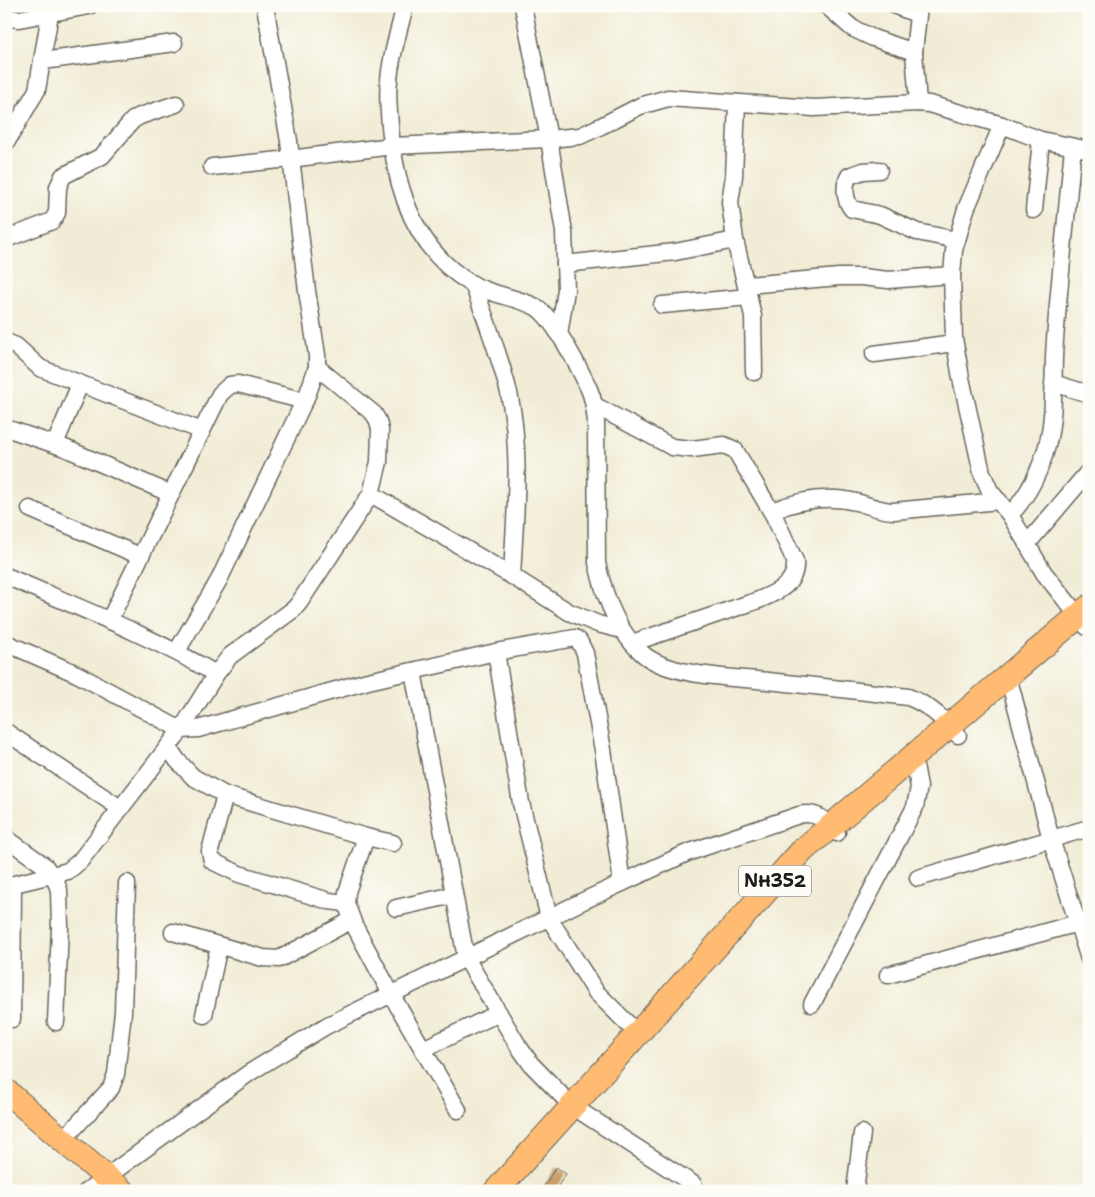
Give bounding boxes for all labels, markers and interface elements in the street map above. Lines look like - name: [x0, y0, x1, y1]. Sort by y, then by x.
- road number: NH352: [739, 866, 811, 896]

